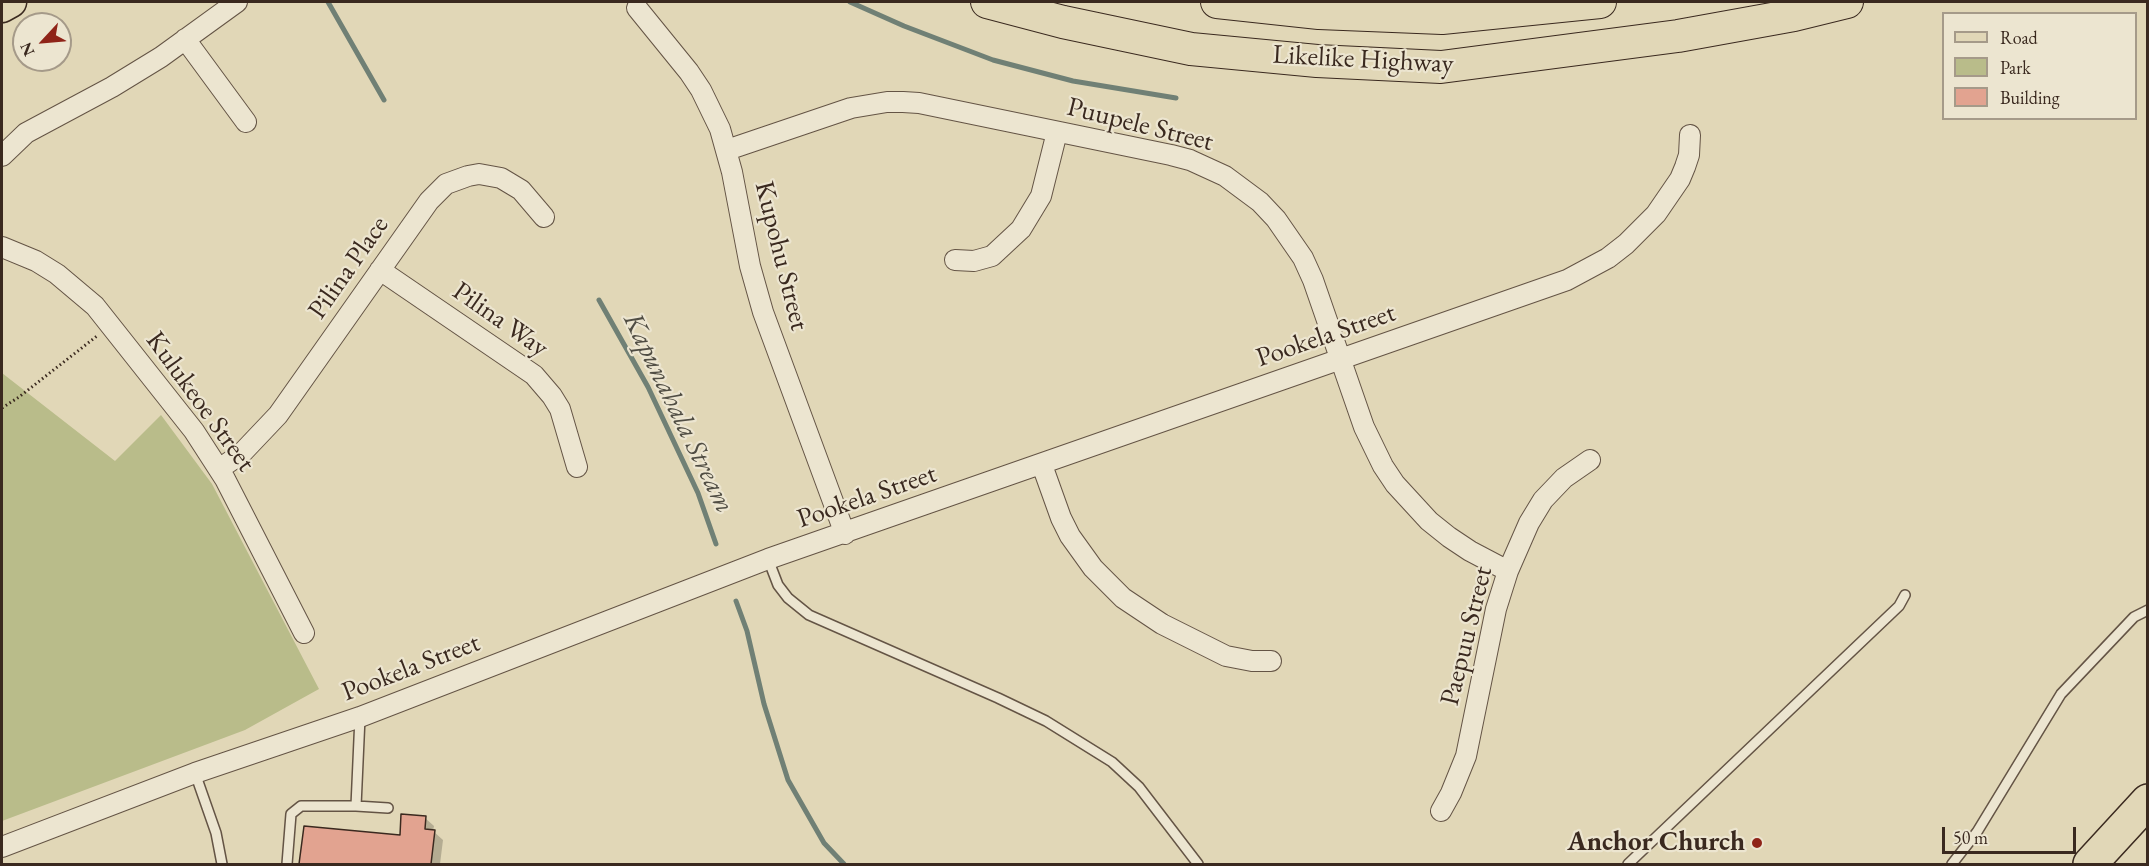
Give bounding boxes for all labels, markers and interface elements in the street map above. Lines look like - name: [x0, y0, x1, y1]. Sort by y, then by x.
- north arrow: [12, 12, 72, 72]
- legend: [1942, 12, 2137, 120]
- text: Road: [2000, 26, 2038, 49]
- text: N: [15, 39, 39, 60]
- street label: Likelike Highway: [1272, 39, 1454, 81]
- text: Park: [2000, 56, 2031, 79]
- text: Building: [2000, 86, 2060, 109]
- street label: Puupele Street: [1063, 91, 1217, 159]
- street label: Kupohu Street: [747, 178, 815, 334]
- street label: Pilina Place: [302, 210, 396, 326]
- street label: Pilina Way: [446, 275, 554, 365]
- street label: Pookela Street: [1252, 297, 1400, 375]
- water label: Kapunahala Stream: [615, 308, 741, 518]
- street label: Kulukeoe Street: [138, 326, 262, 478]
- street label: Pookela Street: [793, 458, 941, 536]
- street label: Paepuu Street: [1434, 563, 1500, 709]
- street label: Pookela Street: [337, 627, 485, 709]
- scale bar: [1945, 815, 2078, 853]
- text: 50 m: [1953, 826, 1988, 849]
- place label: Anchor Church: [1567, 827, 1745, 859]
- marker: Anchor Church: [1750, 836, 1764, 850]

